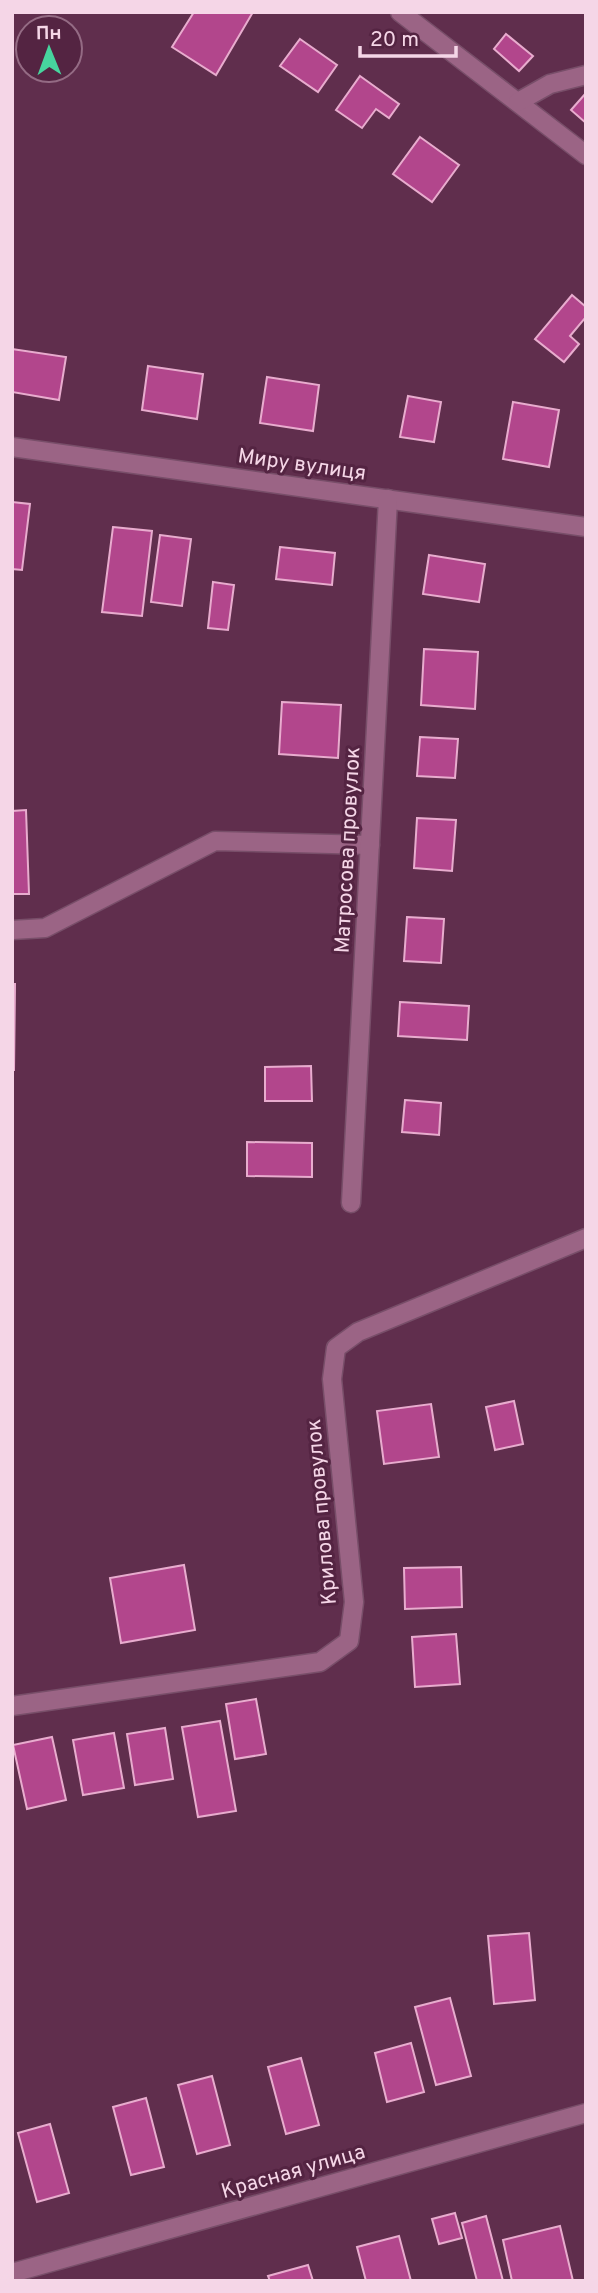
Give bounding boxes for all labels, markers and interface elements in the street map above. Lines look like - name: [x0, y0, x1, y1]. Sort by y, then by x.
- north arrow: [14, 14, 84, 84]
- scale bar: [360, 14, 456, 58]
- text: Пн: [36, 22, 62, 46]
- text: 20 m: [370, 27, 419, 54]
- street label: Миру вулиця: [236, 443, 368, 488]
- street label: Матросова провулок: [330, 746, 367, 954]
- street label: Крилова провулок: [301, 1418, 344, 1606]
- street label: Красная улица: [218, 2139, 368, 2206]

